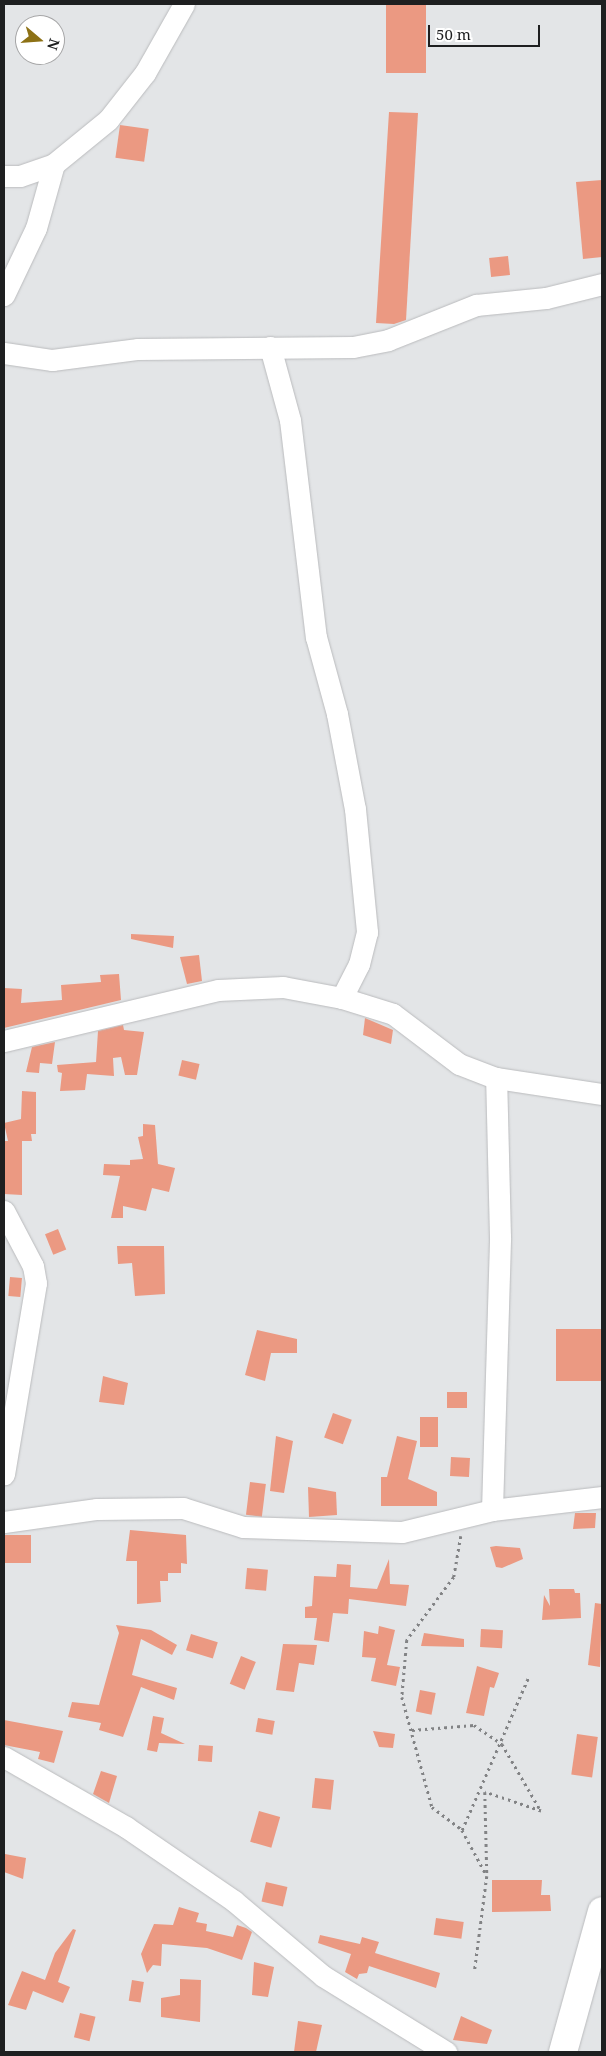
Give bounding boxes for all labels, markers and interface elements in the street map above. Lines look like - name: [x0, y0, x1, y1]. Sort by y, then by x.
- north arrow: [15, 15, 65, 65]
- scale bar: [431, 15, 544, 47]
- text: 50 m: [436, 24, 471, 44]
- text: N: [43, 36, 65, 53]

